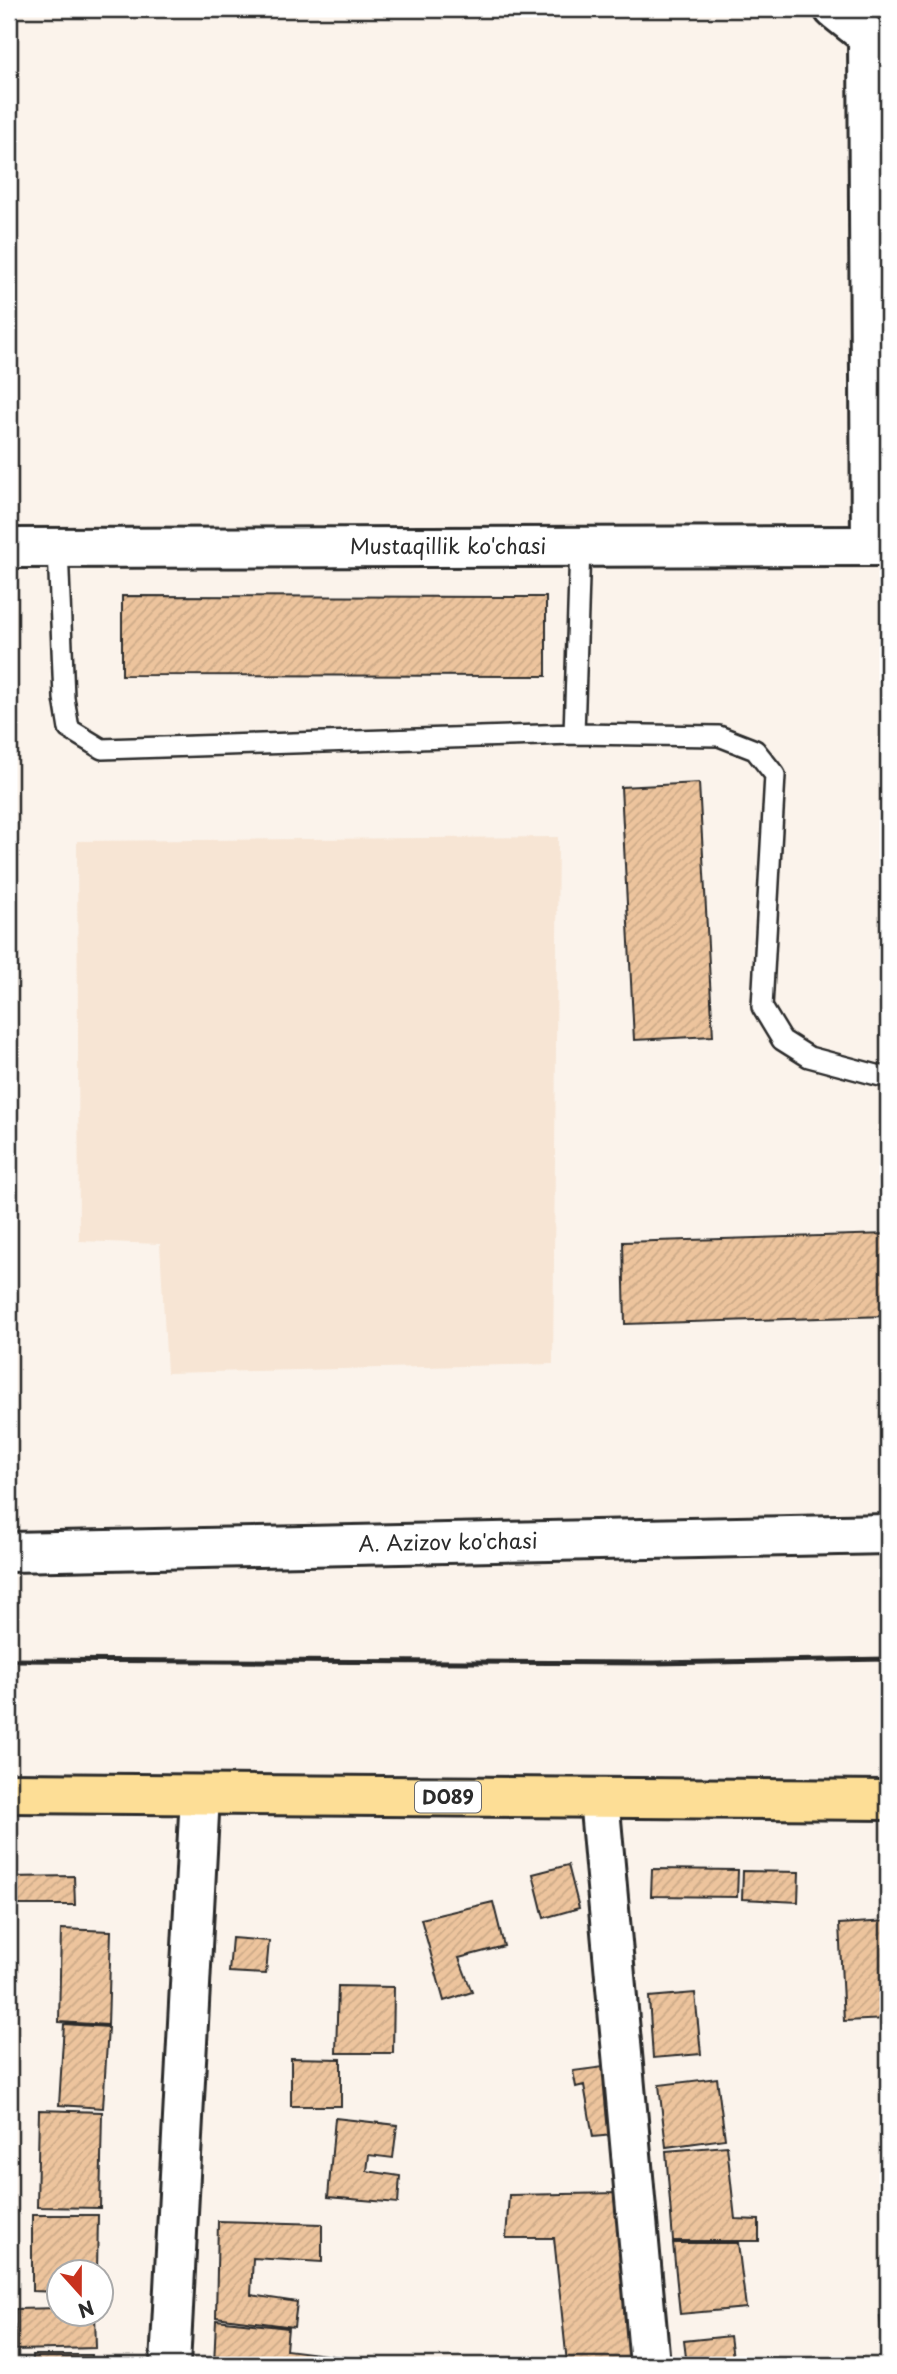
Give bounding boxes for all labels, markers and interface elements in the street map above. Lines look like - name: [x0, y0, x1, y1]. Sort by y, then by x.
- street label: Mustaqillik ko'chasi: [350, 529, 546, 561]
- street label: A. Azizov ko'chasi: [358, 1523, 538, 1559]
- road number: D089: [415, 1782, 481, 1812]
- north arrow: [46, 2258, 116, 2328]
- text: N: [74, 2294, 98, 2326]

